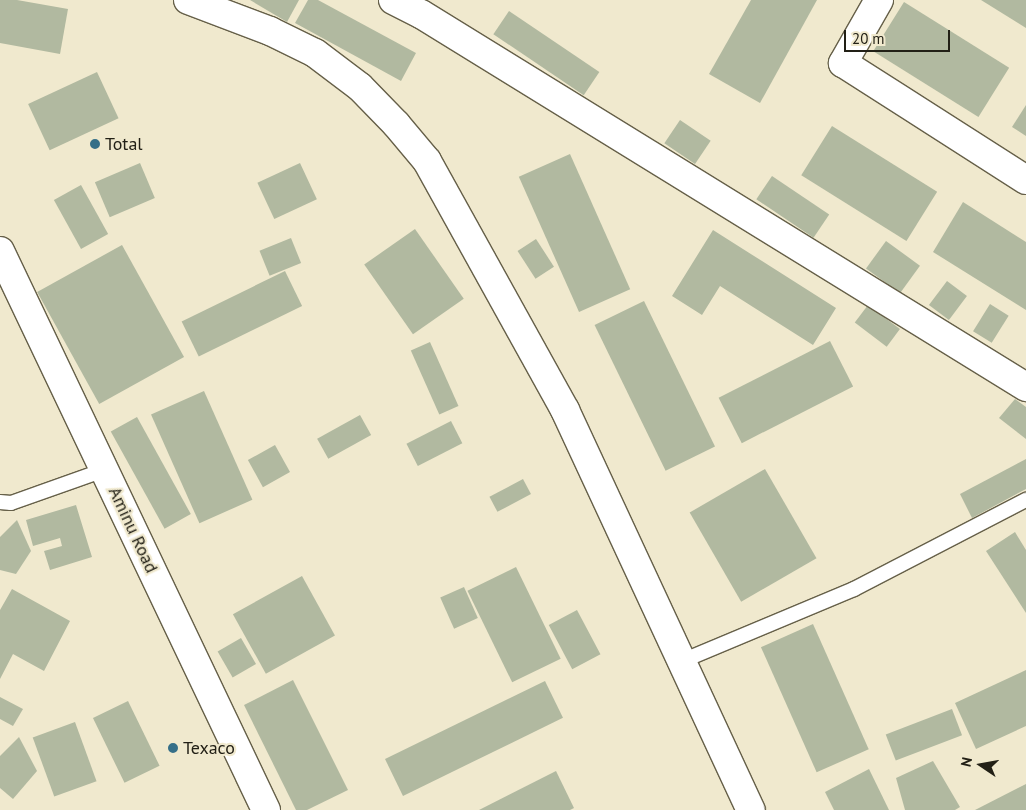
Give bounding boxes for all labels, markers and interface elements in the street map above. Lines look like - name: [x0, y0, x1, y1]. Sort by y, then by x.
- scale bar: [846, 20, 952, 52]
- text: 20 m: [852, 29, 885, 48]
- place label: Total: [105, 133, 143, 155]
- marker: Total: [89, 138, 101, 150]
- street label: Aminu Road: [104, 484, 162, 576]
- place label: Texaco: [183, 737, 235, 759]
- north arrow: [956, 740, 1006, 790]
- marker: Texaco: [167, 742, 179, 754]
- text: N: [957, 756, 976, 768]

